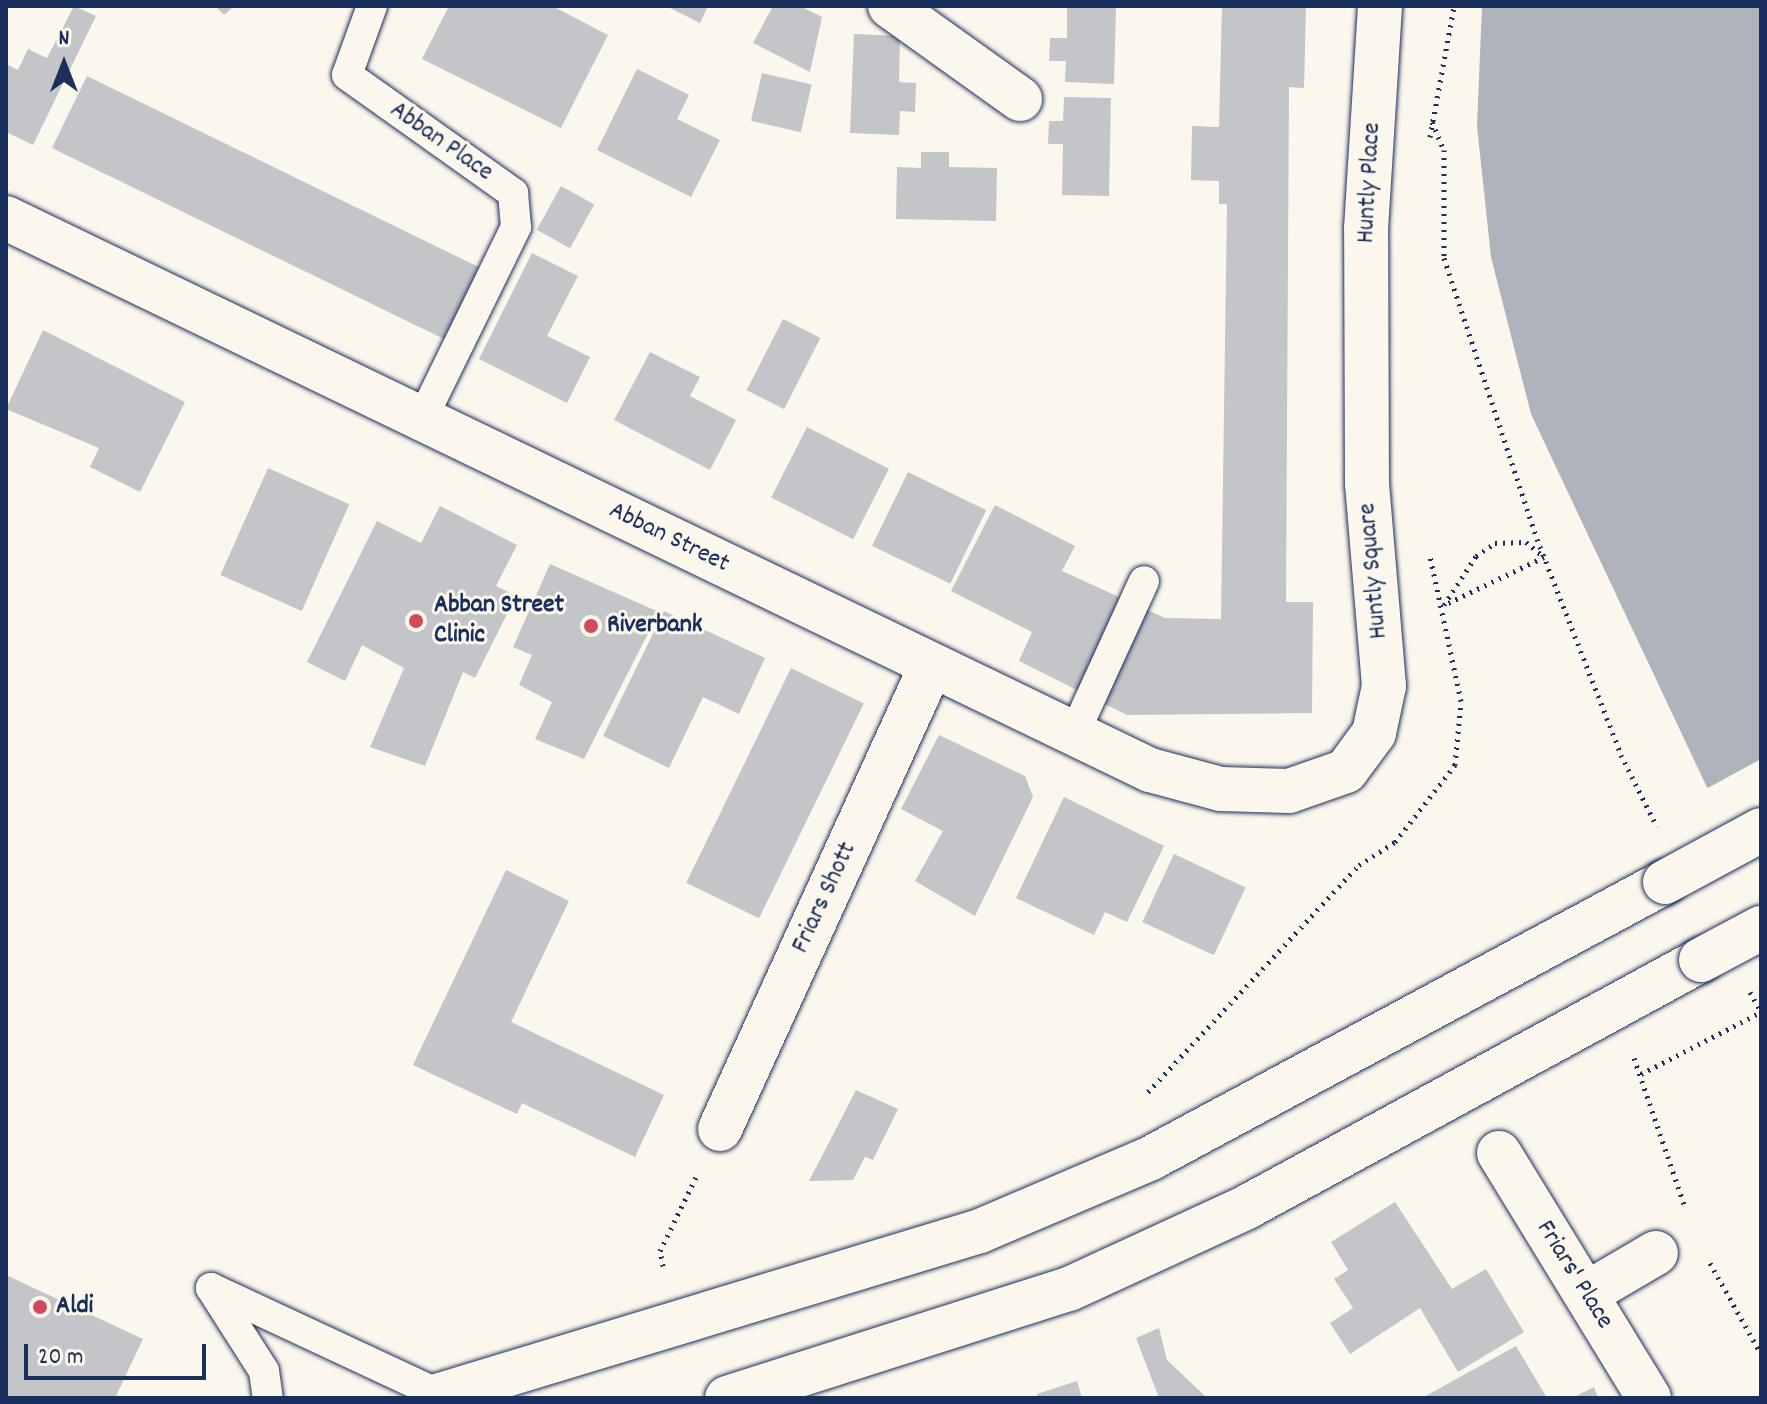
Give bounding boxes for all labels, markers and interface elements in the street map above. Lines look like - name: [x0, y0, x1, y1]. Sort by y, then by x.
- north arrow: [24, 24, 104, 104]
- text: N: [59, 24, 69, 55]
- street label: Abban Place: [383, 95, 499, 189]
- street label: Huntly Place: [1351, 122, 1389, 244]
- street label: Abban Street: [604, 495, 734, 581]
- street label: Huntly Square: [1353, 502, 1395, 640]
- place label: Abban Street Clinic: [434, 590, 564, 652]
- marker: Abban Street Clinic: [405, 610, 427, 632]
- place label: Riverbank: [607, 610, 702, 642]
- marker: Riverbank: [582, 617, 600, 635]
- street label: Friars Shott: [786, 838, 864, 958]
- street label: Friars' Place: [1528, 1215, 1620, 1335]
- place label: Aldi: [56, 1291, 93, 1323]
- marker: Aldi: [31, 1298, 49, 1316]
- scale bar: [28, 1328, 210, 1378]
- text: 20 m: [38, 1341, 84, 1375]

